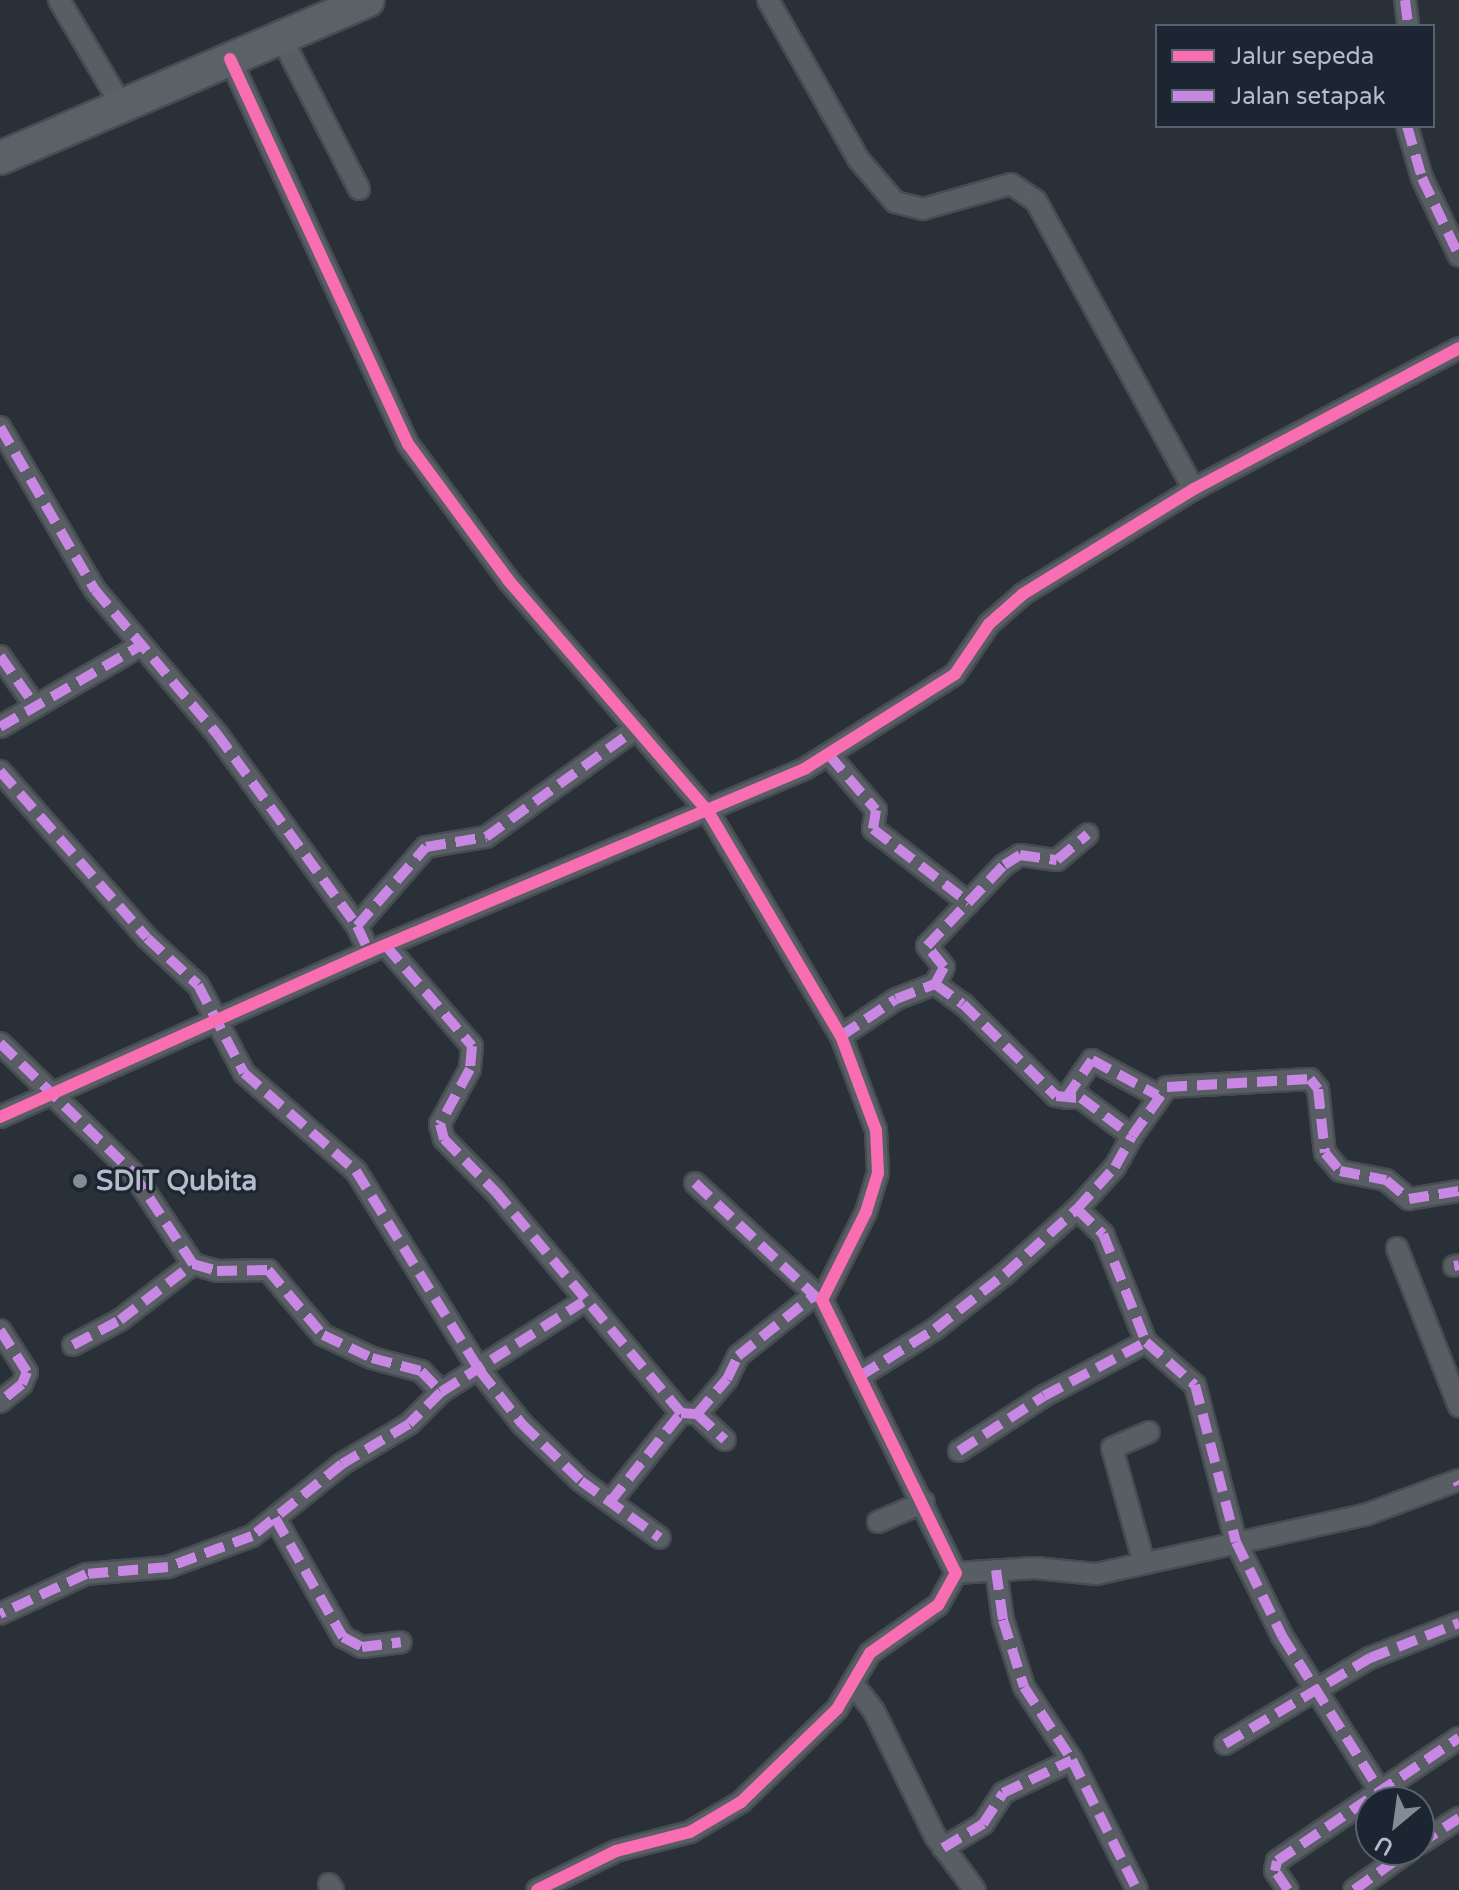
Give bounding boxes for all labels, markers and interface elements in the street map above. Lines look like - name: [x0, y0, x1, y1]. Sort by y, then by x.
- legend: [1155, 24, 1435, 128]
- text: Jalur sepeda: [1231, 42, 1374, 71]
- text: Jalan setapak: [1231, 82, 1385, 111]
- place label: SDIT Qubita: [96, 1164, 257, 1198]
- marker: SDIT Qubita: [71, 1172, 89, 1190]
- north arrow: [1355, 1786, 1435, 1866]
- text: U: [1371, 1830, 1398, 1861]

